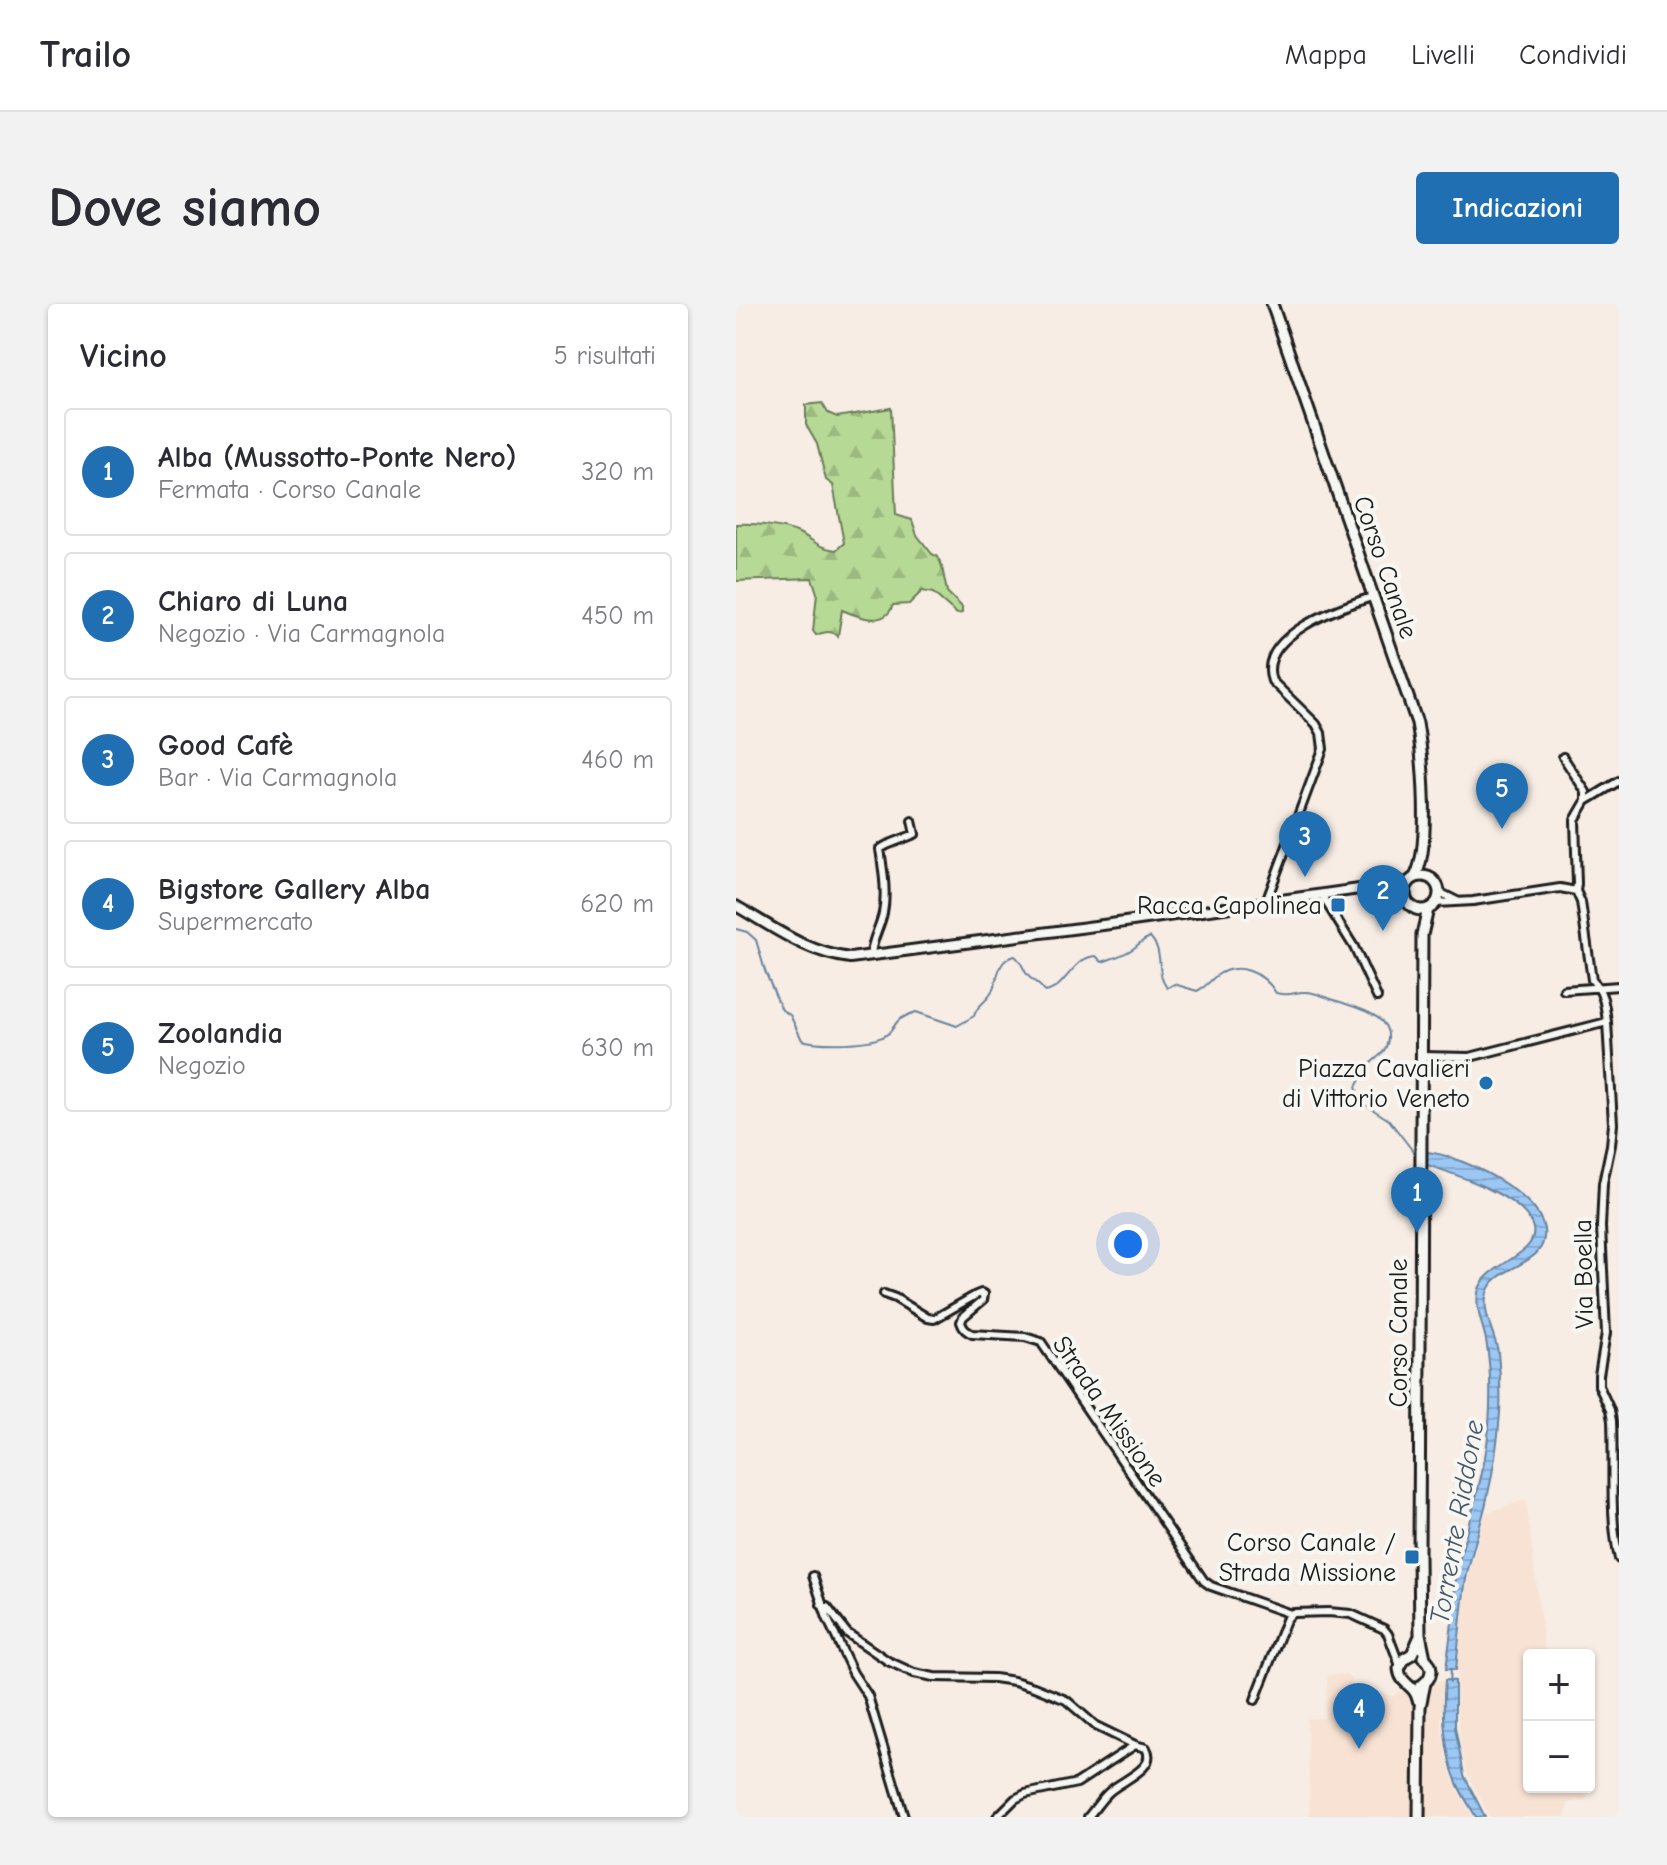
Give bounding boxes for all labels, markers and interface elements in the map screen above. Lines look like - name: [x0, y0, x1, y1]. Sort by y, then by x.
- text: Trailo: [40, 33, 131, 77]
- text: Mappa: [1285, 39, 1367, 71]
- text: Livelli: [1411, 39, 1475, 71]
- text: Condividi: [1519, 39, 1627, 71]
- button: Indicazioni: [1416, 172, 1619, 244]
- text: Dove siamo: [48, 176, 321, 240]
- text: Vicino: [80, 336, 167, 376]
- text: 5 risultati: [554, 341, 656, 371]
- text: Alba (Mussotto-Ponte Nero): [158, 440, 516, 475]
- text: 1: [103, 457, 113, 487]
- text: 320 m: [581, 457, 654, 487]
- text: Fermata · Corso Canale: [158, 475, 421, 505]
- street label: Corso Canale: [1347, 492, 1424, 643]
- text: Chiaro di Luna: [158, 584, 348, 619]
- text: 2: [102, 601, 114, 631]
- text: 450 m: [581, 601, 654, 631]
- text: Negozio · Via Carmagnola: [158, 619, 445, 649]
- text: Good Cafè: [158, 728, 293, 763]
- text: 3: [102, 745, 114, 775]
- text: 460 m: [581, 745, 654, 775]
- text: Bar · Via Carmagnola: [158, 763, 397, 793]
- pin: 5: [1476, 763, 1528, 829]
- pin: 3: [1279, 811, 1331, 877]
- pin: 2: [1357, 865, 1409, 931]
- text: Bigstore Gallery Alba: [158, 872, 431, 907]
- text: 4: [102, 889, 114, 919]
- text: 620 m: [580, 889, 654, 919]
- place label: Racca Capolinea: [1137, 891, 1322, 921]
- marker: Racca Capolinea: [1329, 896, 1347, 914]
- text: Supermercato: [158, 907, 313, 937]
- text: Zoolandia: [158, 1016, 283, 1051]
- text: 5: [101, 1033, 115, 1063]
- text: 630 m: [581, 1033, 654, 1063]
- text: Negozio: [158, 1051, 246, 1081]
- place label: Piazza Cavalieri di Vittorio Veneto: [1282, 1054, 1470, 1114]
- marker: Piazza Cavalieri di Vittorio Veneto: [1477, 1074, 1495, 1092]
- pin: 1: [1391, 1167, 1443, 1233]
- street label: Via Boella: [1568, 1219, 1600, 1329]
- your location: [1108, 1224, 1148, 1264]
- street label: Corso Canale: [1384, 1258, 1414, 1408]
- street label: Strada Missione: [1046, 1330, 1172, 1493]
- water label: Torrente Riddone: [1423, 1418, 1491, 1627]
- place label: Corso Canale / Strada Missione: [1219, 1528, 1396, 1588]
- marker: Corso Canale / Strada Missione: [1403, 1548, 1421, 1566]
- map controls: [1523, 1649, 1595, 1793]
- button: +: [1523, 1649, 1595, 1721]
- pin: 4: [1333, 1683, 1385, 1749]
- button: −: [1523, 1721, 1595, 1793]

